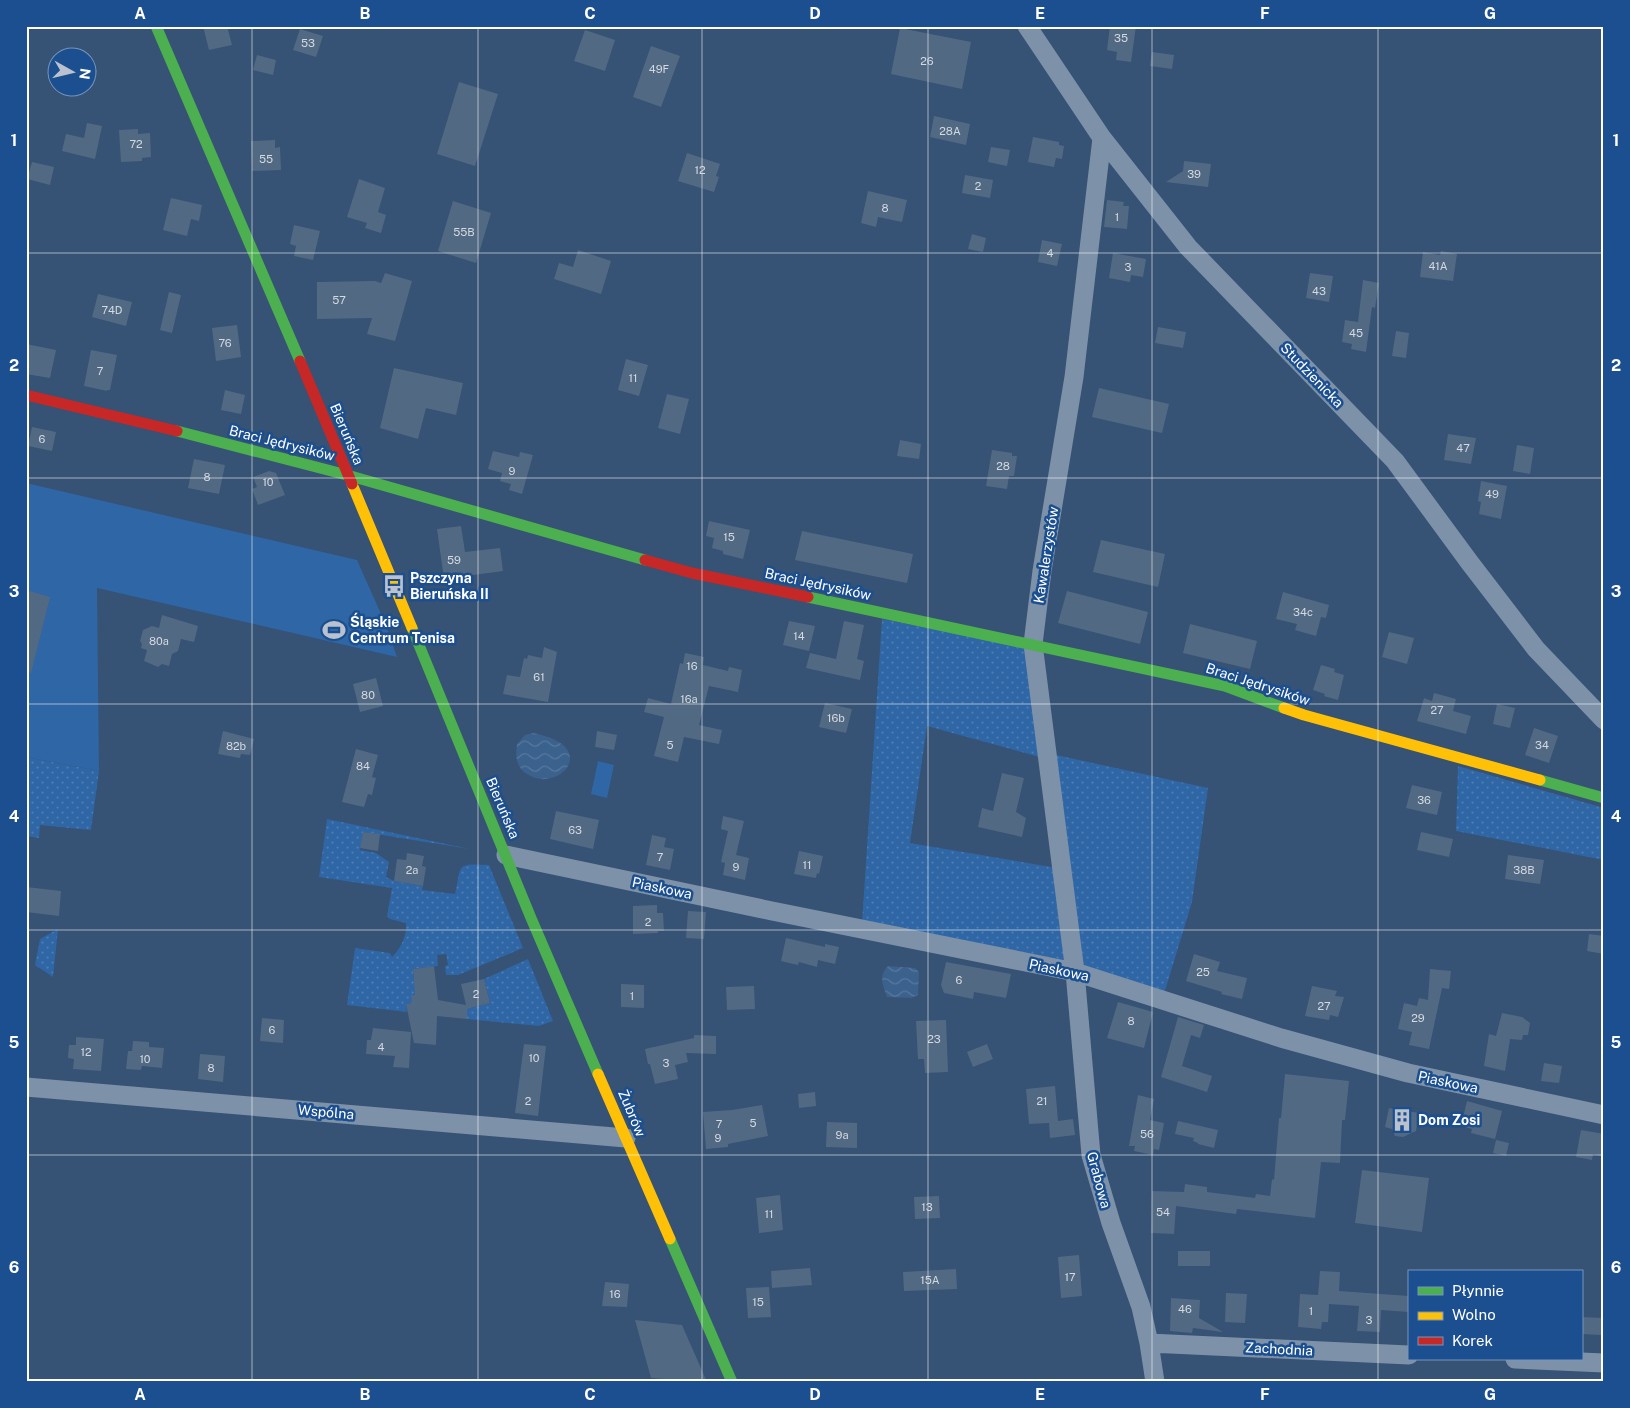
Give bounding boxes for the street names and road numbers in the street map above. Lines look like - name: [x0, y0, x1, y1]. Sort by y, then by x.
- street label: Studzienicka: [1277, 339, 1347, 411]
- street label: Bieruńska: [327, 401, 367, 467]
- street label: Braci Jędrysików: [227, 422, 337, 464]
- street label: Kawalerzystów: [1030, 505, 1062, 605]
- street label: Braci Jędrysików: [763, 565, 873, 603]
- street label: Braci Jędrysików: [1204, 660, 1312, 708]
- street label: Bieruńska: [483, 775, 523, 841]
- street label: Piaskowa: [631, 874, 693, 902]
- street label: Piaskowa: [1028, 956, 1090, 984]
- street label: Piaskowa: [1417, 1068, 1479, 1096]
- street label: Żubrów: [615, 1086, 651, 1139]
- street label: Wspólna: [297, 1102, 355, 1122]
- street label: Grabowa: [1084, 1150, 1114, 1210]
- street label: Zachodnia: [1245, 1339, 1313, 1359]

